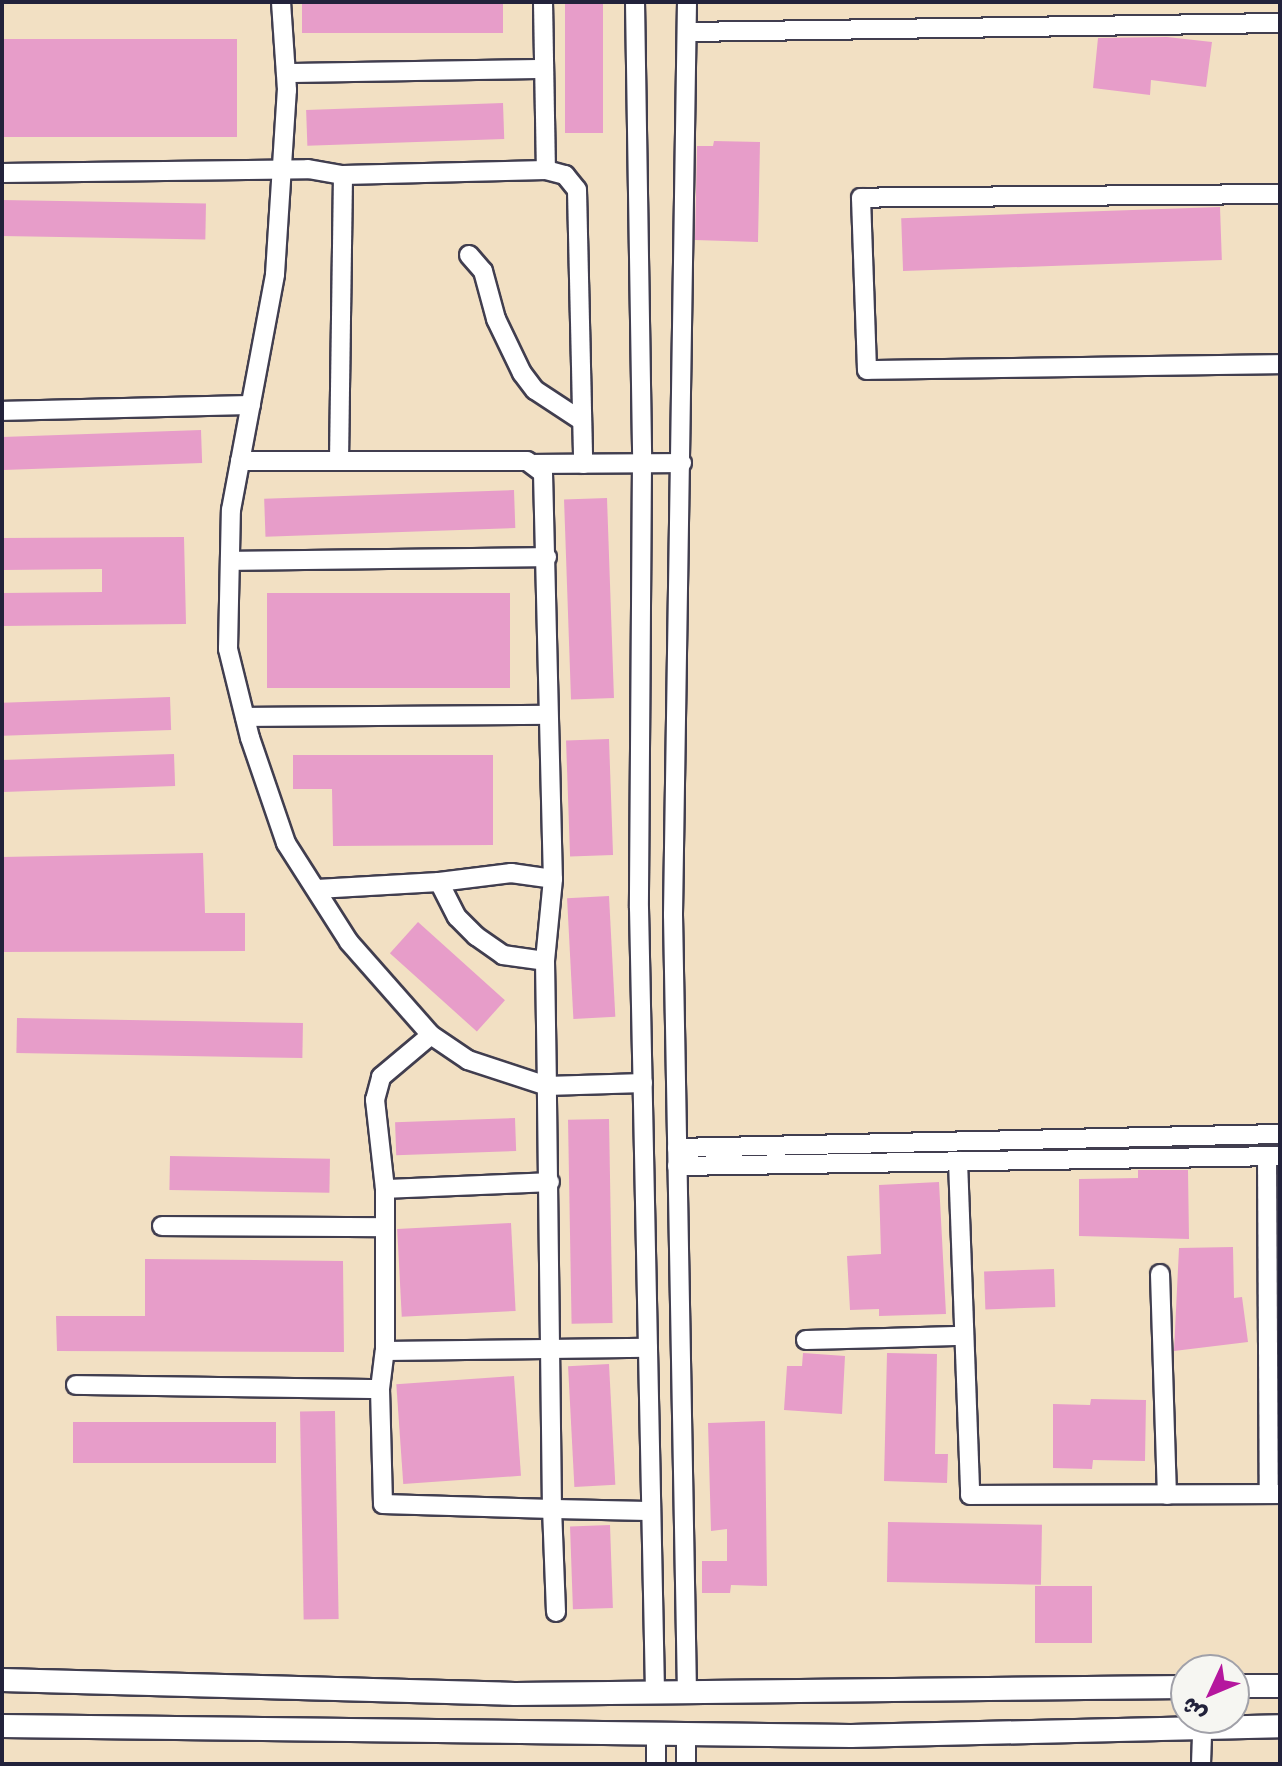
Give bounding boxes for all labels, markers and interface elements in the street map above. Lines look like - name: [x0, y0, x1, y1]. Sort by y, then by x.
- north arrow: [1170, 1654, 1250, 1734]
- text: ش: [1176, 1691, 1213, 1728]

